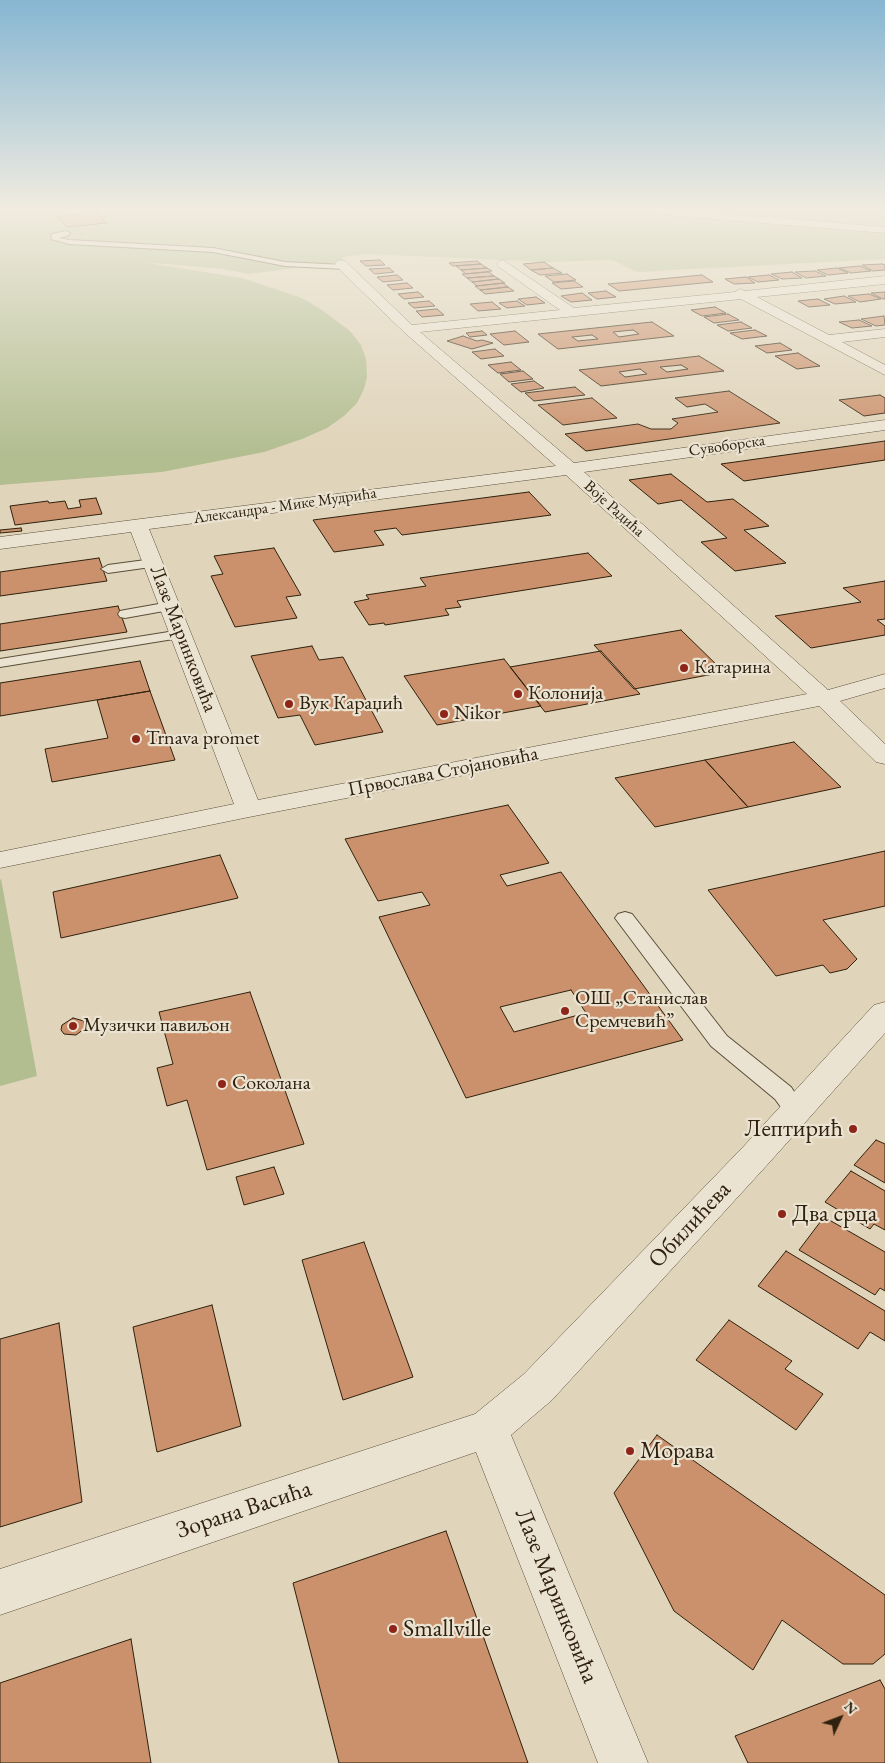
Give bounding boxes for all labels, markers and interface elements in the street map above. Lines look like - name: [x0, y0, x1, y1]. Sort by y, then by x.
- street label: Сувоборска: [688, 431, 766, 461]
- street label: Воје Радића: [580, 477, 648, 541]
- street label: Александра - Мике Мудрића: [192, 484, 378, 528]
- street label: Лазе Маринковића: [144, 562, 222, 716]
- place label: Катарина: [694, 656, 771, 680]
- marker: Катарина: [678, 662, 690, 674]
- place label: Колонија: [528, 682, 603, 706]
- marker: Колонија: [512, 688, 524, 700]
- place label: Вук Караџић: [299, 692, 403, 716]
- marker: Вук Караџић: [283, 698, 295, 710]
- place label: Nikor: [454, 702, 501, 726]
- marker: Nikor: [438, 708, 450, 720]
- place label: Trnava promet: [146, 727, 259, 751]
- marker: Trnava promet: [130, 733, 142, 745]
- street label: Првослава Стојановића: [346, 742, 540, 802]
- place label: ОШ „Станислав Сремчевић”: [575, 987, 708, 1034]
- marker: ОШ „Станислав Сремчевић”: [559, 1005, 571, 1017]
- place label: Музички павиљон: [83, 1014, 230, 1038]
- marker: Музички павиљон: [67, 1020, 79, 1032]
- place label: Соколана: [232, 1072, 311, 1096]
- marker: Соколана: [216, 1078, 228, 1090]
- place label: Лептирић: [744, 1115, 843, 1143]
- marker: Лептирић: [847, 1123, 859, 1135]
- street label: Обилићева: [643, 1176, 737, 1274]
- place label: Два срца: [792, 1200, 877, 1228]
- marker: Два срца: [776, 1208, 788, 1220]
- place label: Морава: [640, 1437, 714, 1465]
- marker: Морава: [624, 1445, 636, 1457]
- street label: Зорана Васића: [173, 1475, 315, 1545]
- street label: Лазе Маринковића: [508, 1504, 604, 1688]
- place label: Smallville: [403, 1615, 491, 1643]
- marker: Smallville: [387, 1623, 399, 1635]
- north arrow: [815, 1693, 865, 1743]
- text: N: [841, 1697, 861, 1718]

